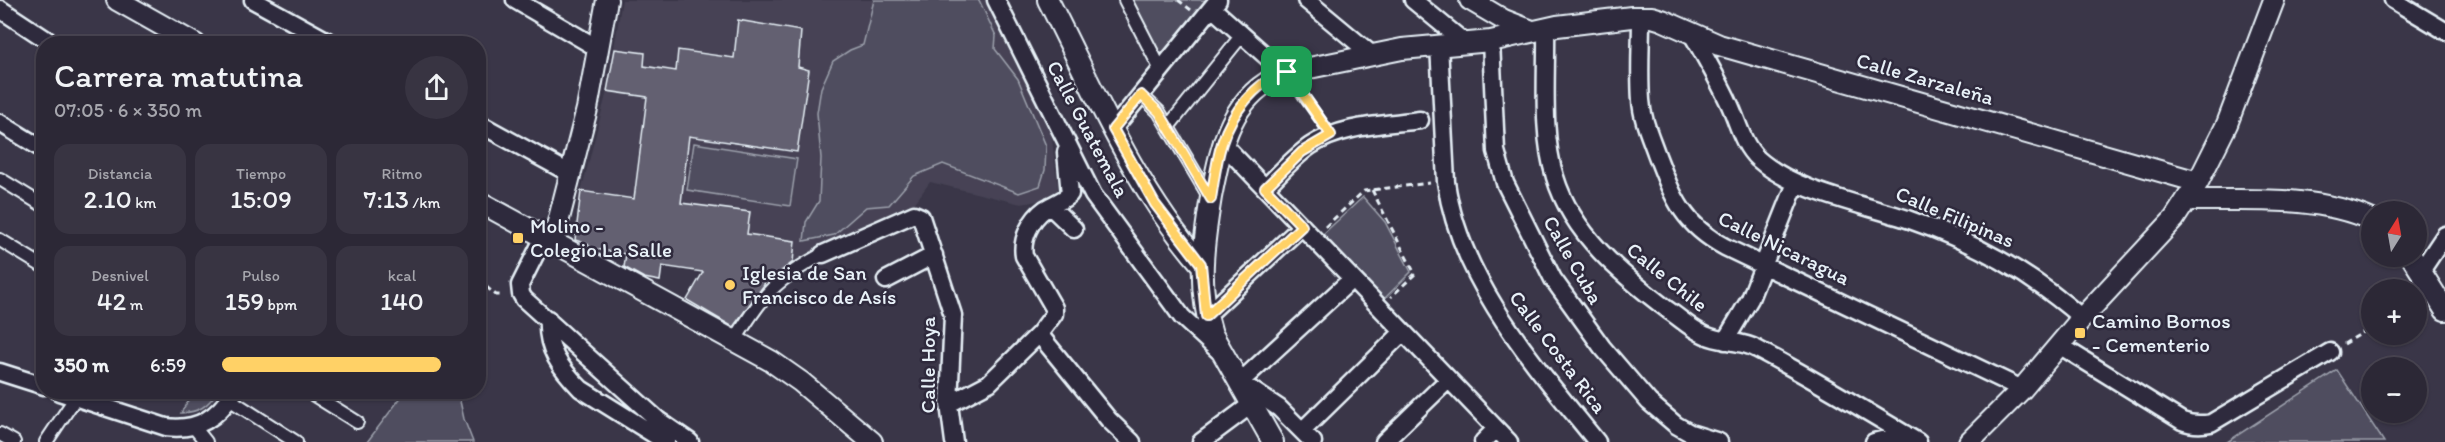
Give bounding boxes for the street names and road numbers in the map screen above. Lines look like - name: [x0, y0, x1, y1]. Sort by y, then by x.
- street label: Calle Zarzaleña: [1854, 47, 1997, 110]
- street label: Calle Guatemala: [1042, 56, 1135, 202]
- street label: Calle Filipinas: [1892, 180, 2018, 253]
- street label: Calle Nicaragua: [1714, 205, 1854, 290]
- street label: Calle Cuba: [1538, 211, 1609, 309]
- street label: Calle Chile: [1622, 236, 1713, 317]
- street label: Calle Costa Rica: [1504, 285, 1613, 418]
- street label: Calle Hoya: [915, 316, 940, 414]

